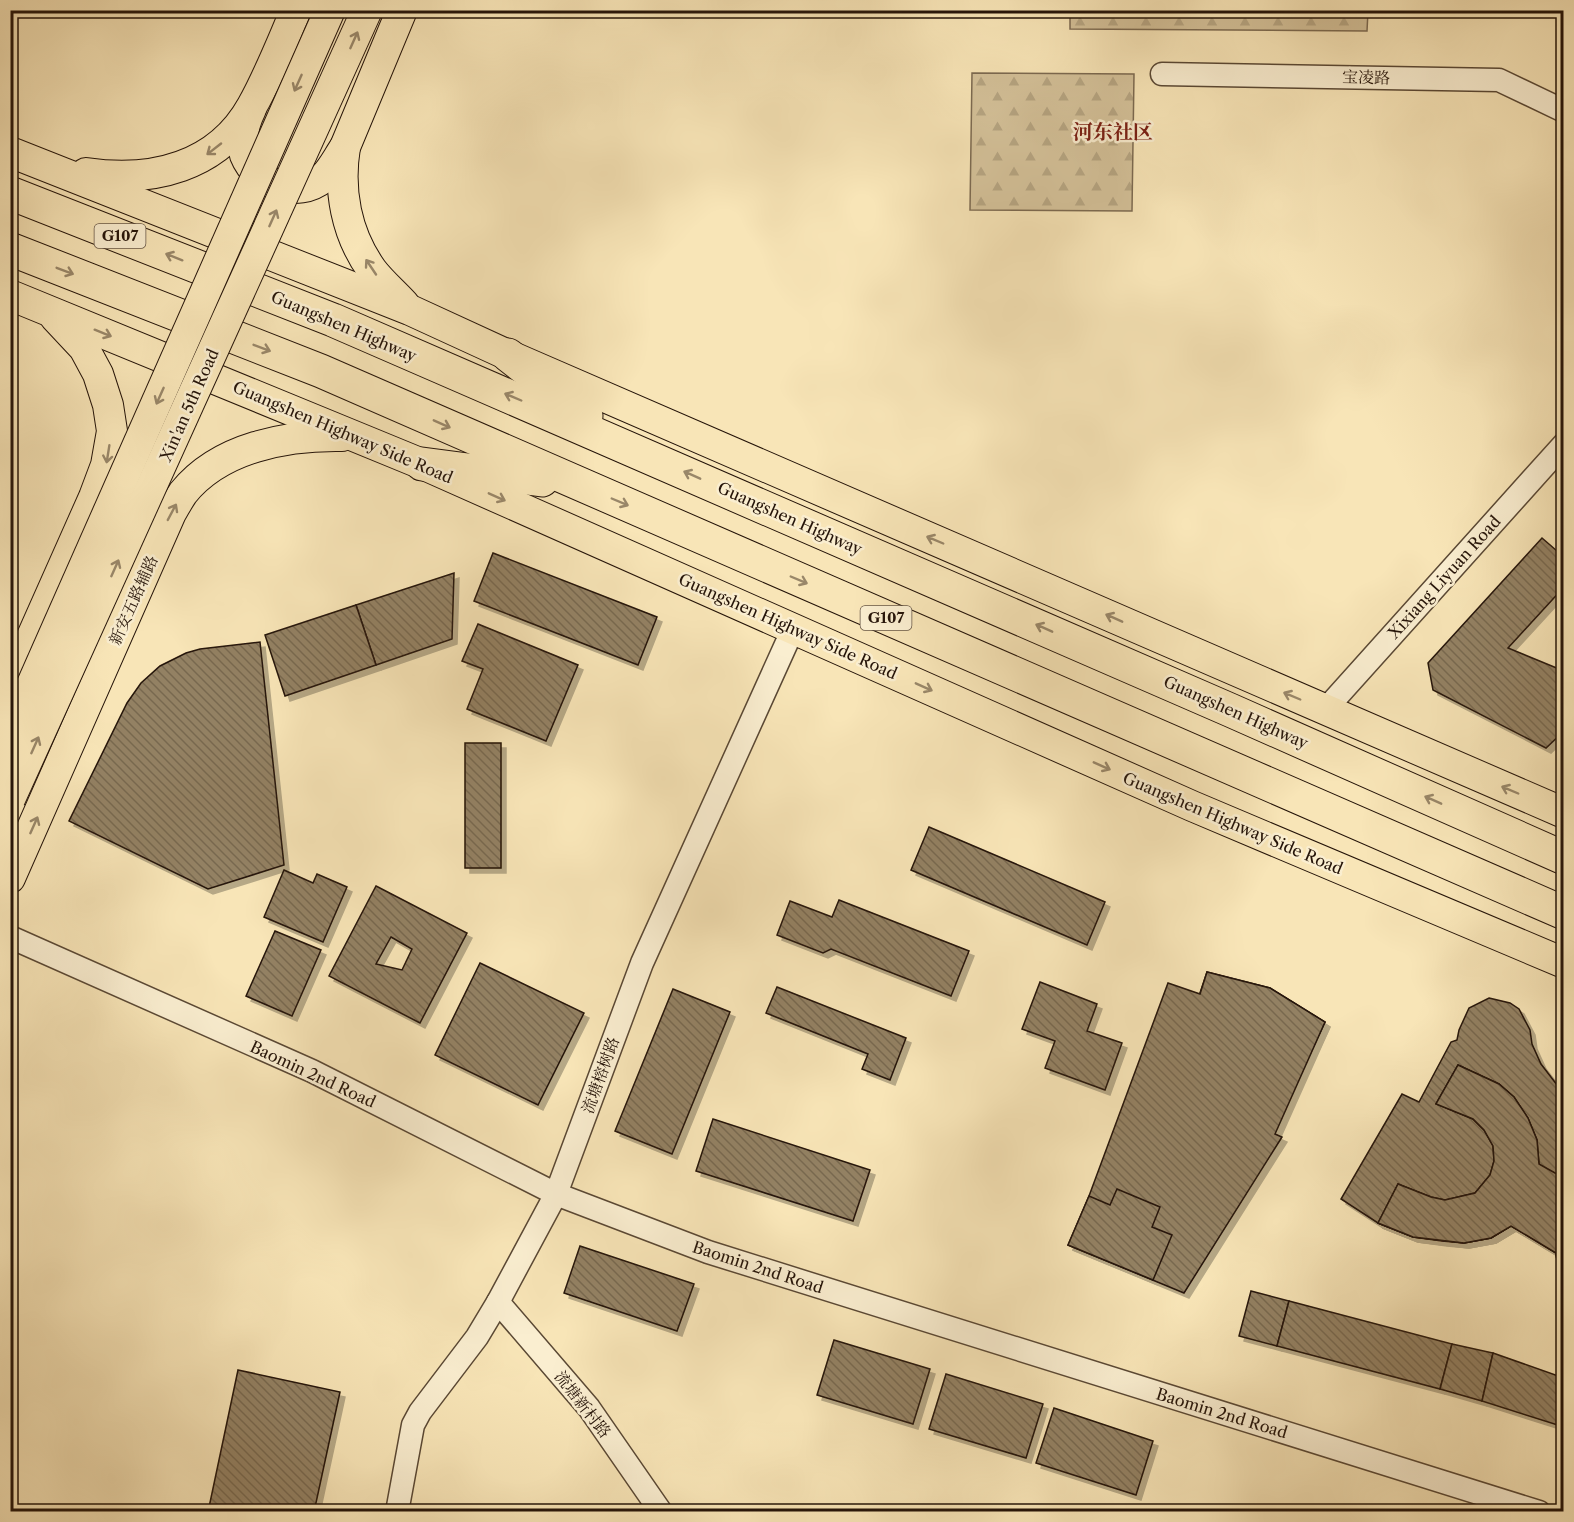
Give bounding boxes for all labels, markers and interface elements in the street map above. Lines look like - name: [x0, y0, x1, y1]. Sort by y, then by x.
- one-way arrow: [349, 31, 360, 49]
- street label: 宝凌路: [1342, 67, 1390, 87]
- one-way arrow: [292, 74, 303, 92]
- district label: 河东社区: [1073, 120, 1153, 144]
- one-way arrow: [206, 143, 222, 155]
- one-way arrow: [268, 209, 280, 227]
- road number: G107: [94, 224, 146, 248]
- one-way arrow: [165, 251, 184, 262]
- one-way arrow: [365, 259, 377, 276]
- one-way arrow: [55, 266, 74, 277]
- street label: Guangshen Highway: [268, 286, 421, 366]
- one-way arrow: [94, 328, 112, 339]
- one-way arrow: [252, 343, 271, 354]
- street label: Xin'an 5th Road: [155, 345, 223, 465]
- street label: Guangshen Highway Side Road: [230, 376, 456, 488]
- one-way arrow: [154, 386, 165, 405]
- one-way arrow: [504, 391, 522, 402]
- one-way arrow: [432, 419, 450, 430]
- one-way arrow: [102, 444, 113, 464]
- one-way arrow: [683, 469, 701, 480]
- street label: Guangshen Highway: [715, 477, 866, 559]
- one-way arrow: [487, 491, 505, 503]
- one-way arrow: [611, 497, 629, 508]
- one-way arrow: [167, 503, 179, 521]
- street label: Xixiang Liyuan Road: [1383, 511, 1505, 644]
- one-way arrow: [926, 534, 944, 545]
- street label: 新安五路辅路: [104, 552, 162, 648]
- one-way arrow: [110, 559, 121, 577]
- street label: Guangshen Highway Side Road: [676, 569, 901, 683]
- one-way arrow: [790, 575, 808, 586]
- road number: G107: [860, 606, 912, 630]
- one-way arrow: [1105, 612, 1123, 623]
- one-way arrow: [1035, 622, 1053, 634]
- street label: Guangshen Highway: [1161, 671, 1312, 753]
- one-way arrow: [915, 682, 933, 693]
- one-way arrow: [1284, 689, 1302, 701]
- one-way arrow: [29, 737, 41, 755]
- one-way arrow: [1093, 761, 1111, 773]
- street label: Guangshen Highway Side Road: [1120, 767, 1346, 879]
- one-way arrow: [1501, 784, 1519, 795]
- one-way arrow: [1425, 794, 1443, 805]
- one-way arrow: [29, 816, 40, 834]
- street label: 流塘榕树路: [577, 1034, 623, 1116]
- street label: Baomin 2nd Road: [247, 1036, 379, 1112]
- street label: Baomin 2nd Road: [690, 1236, 826, 1298]
- street label: 流塘新村路: [550, 1366, 616, 1442]
- street label: Baomin 2nd Road: [1154, 1384, 1290, 1443]

